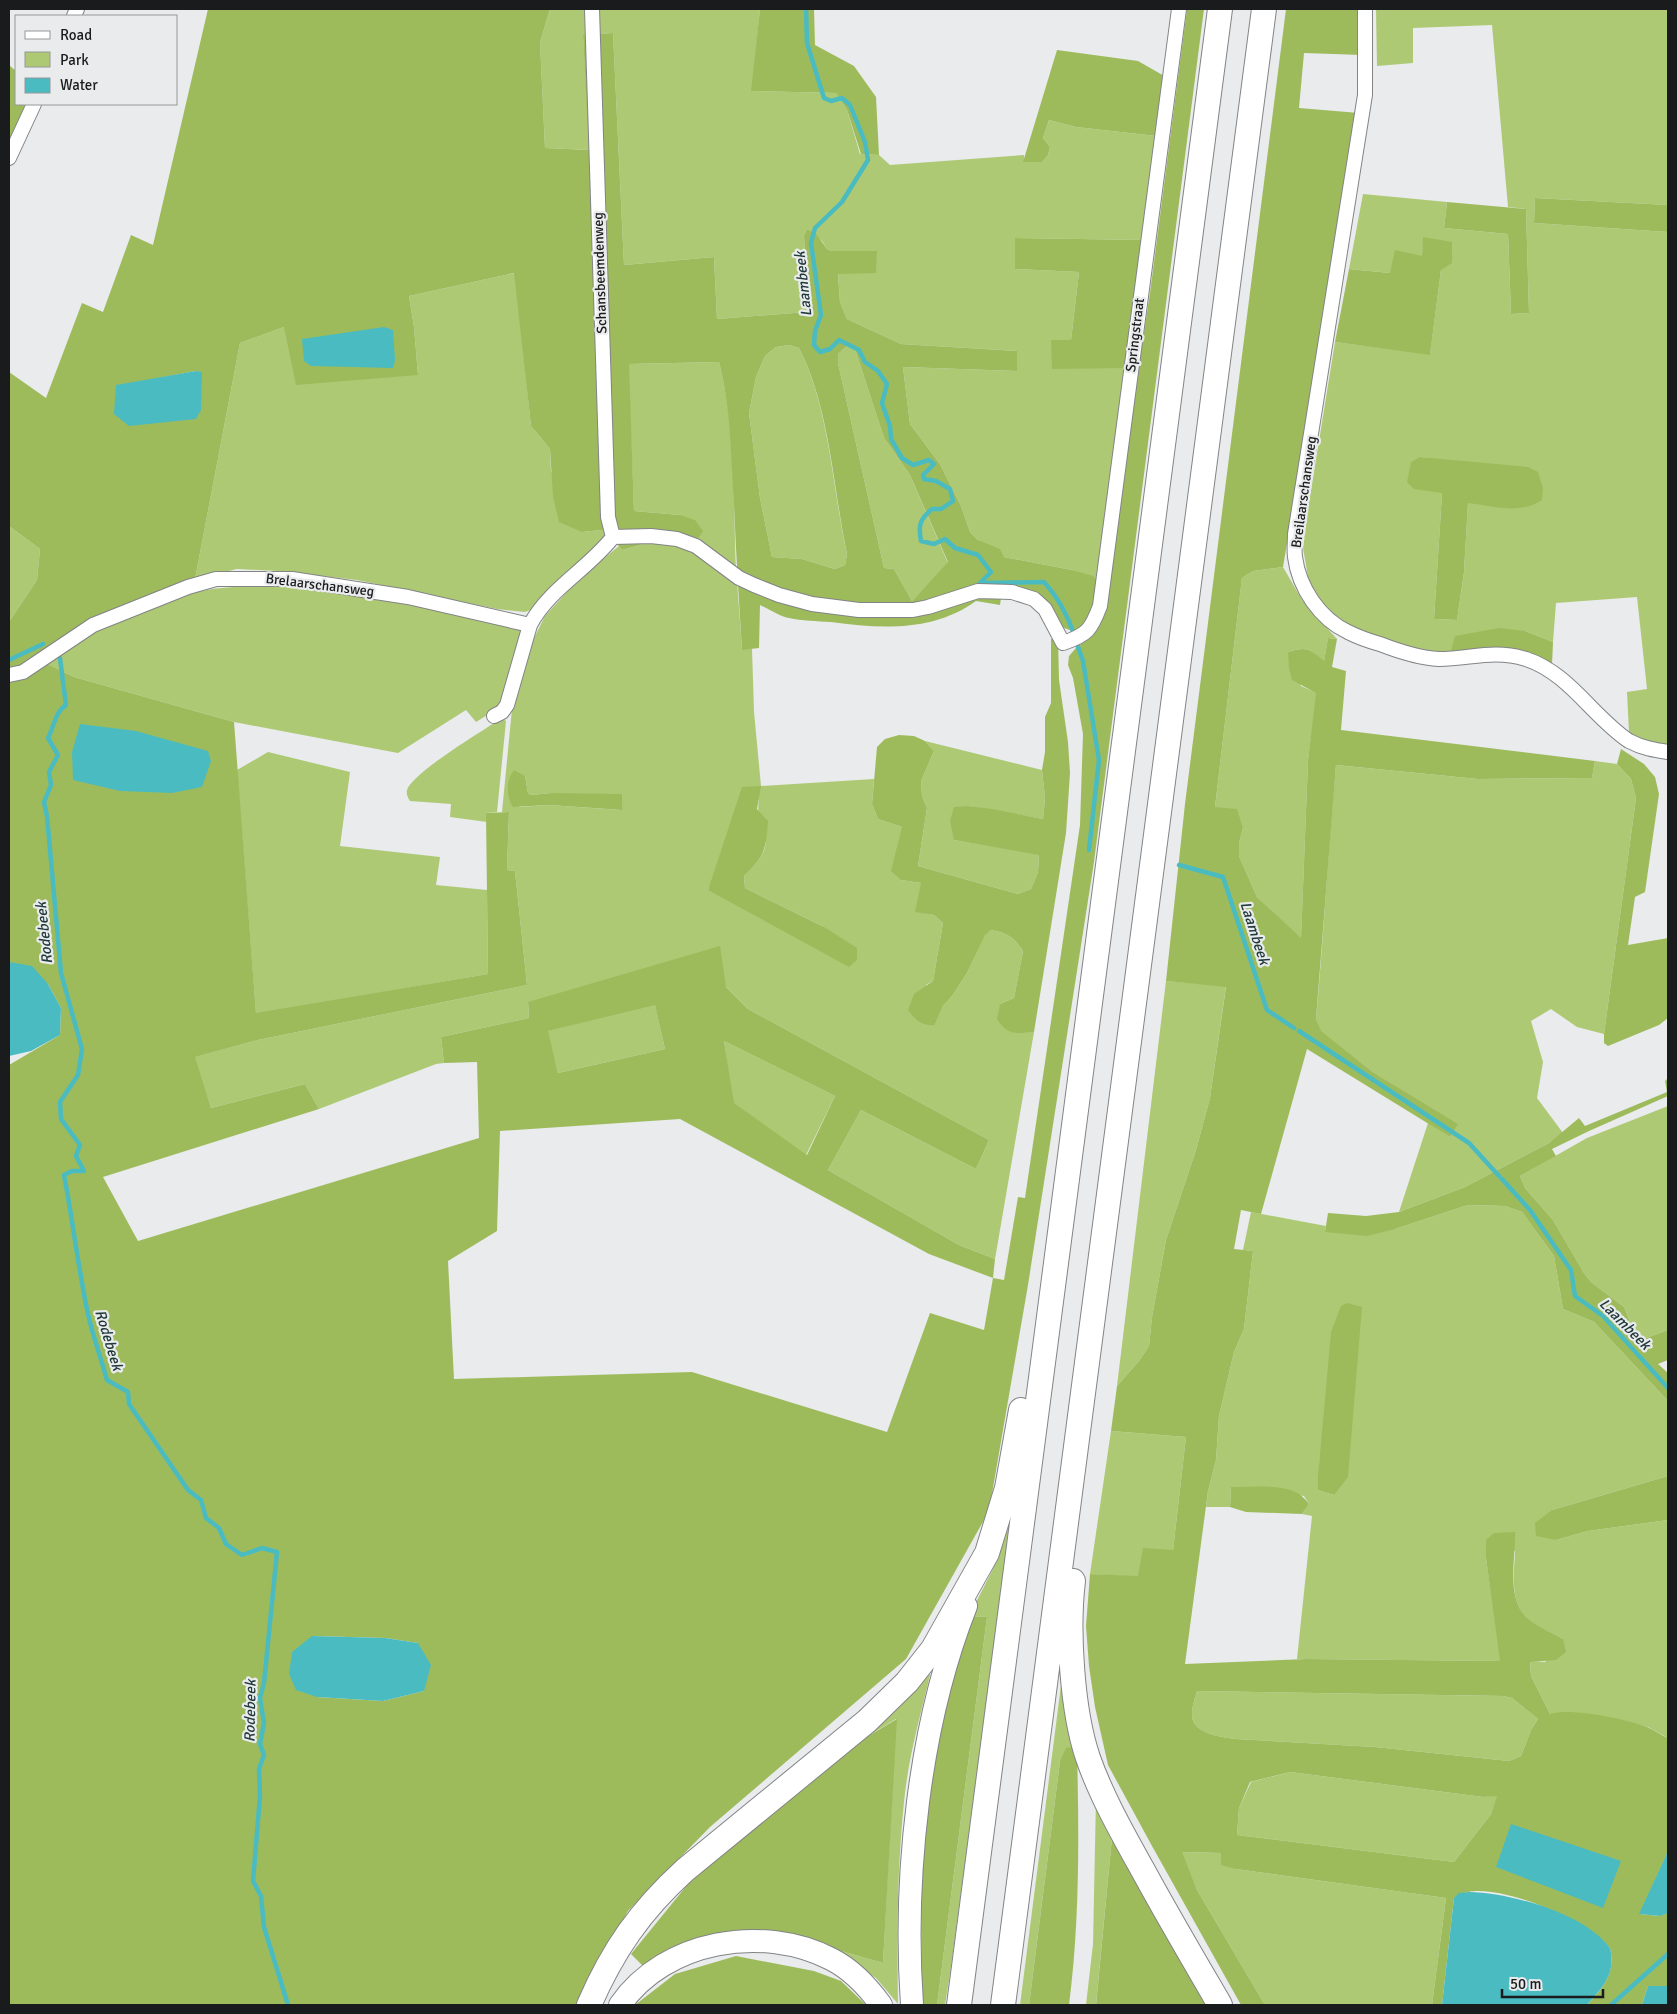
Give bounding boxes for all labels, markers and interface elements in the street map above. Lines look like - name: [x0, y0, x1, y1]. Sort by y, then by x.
- legend: [15, 15, 178, 105]
- text: Road: [60, 26, 92, 44]
- text: Park: [60, 51, 89, 69]
- text: Water: [60, 76, 98, 94]
- street label: Schansbeemdenweg: [589, 212, 611, 334]
- water label: Laambeek: [790, 249, 815, 317]
- street label: Springstraat: [1122, 297, 1148, 373]
- street label: Breilaarschansweg: [1288, 435, 1320, 549]
- street label: Brelaarschansweg: [265, 570, 375, 600]
- water label: Laambeek: [1236, 899, 1274, 968]
- water label: Rodebeek: [32, 900, 56, 965]
- water label: Laambeek: [1596, 1295, 1655, 1354]
- water label: Rodebeek: [91, 1307, 127, 1374]
- water label: Rodebeek: [240, 1678, 260, 1742]
- scale bar: [1502, 1966, 1603, 1998]
- text: 50 m: [1510, 1975, 1541, 1993]

